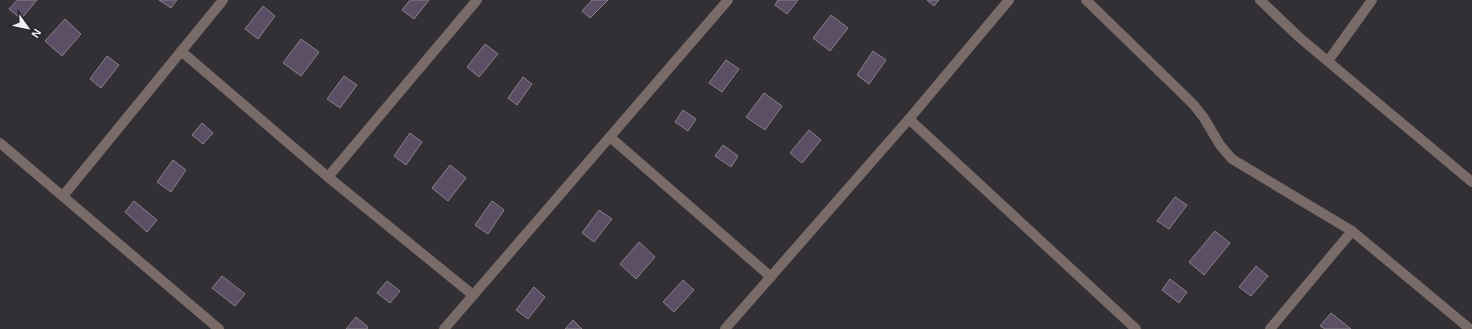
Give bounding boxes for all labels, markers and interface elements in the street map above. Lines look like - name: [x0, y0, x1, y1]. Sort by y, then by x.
- north arrow: [8, 8, 48, 48]
- text: N: [29, 27, 44, 40]

